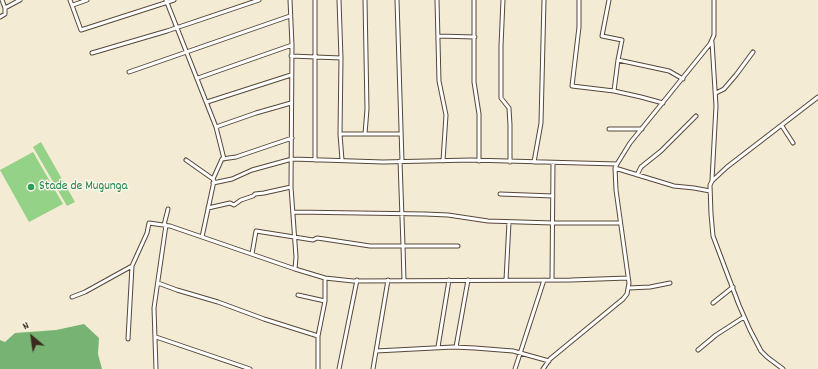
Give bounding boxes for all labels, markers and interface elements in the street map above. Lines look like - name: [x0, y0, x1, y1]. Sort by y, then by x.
- place label: Stade de Mugunga: [39, 179, 128, 195]
- marker: Stade de Mugunga: [26, 182, 36, 192]
- north arrow: [12, 317, 52, 357]
- text: N: [20, 318, 32, 335]

